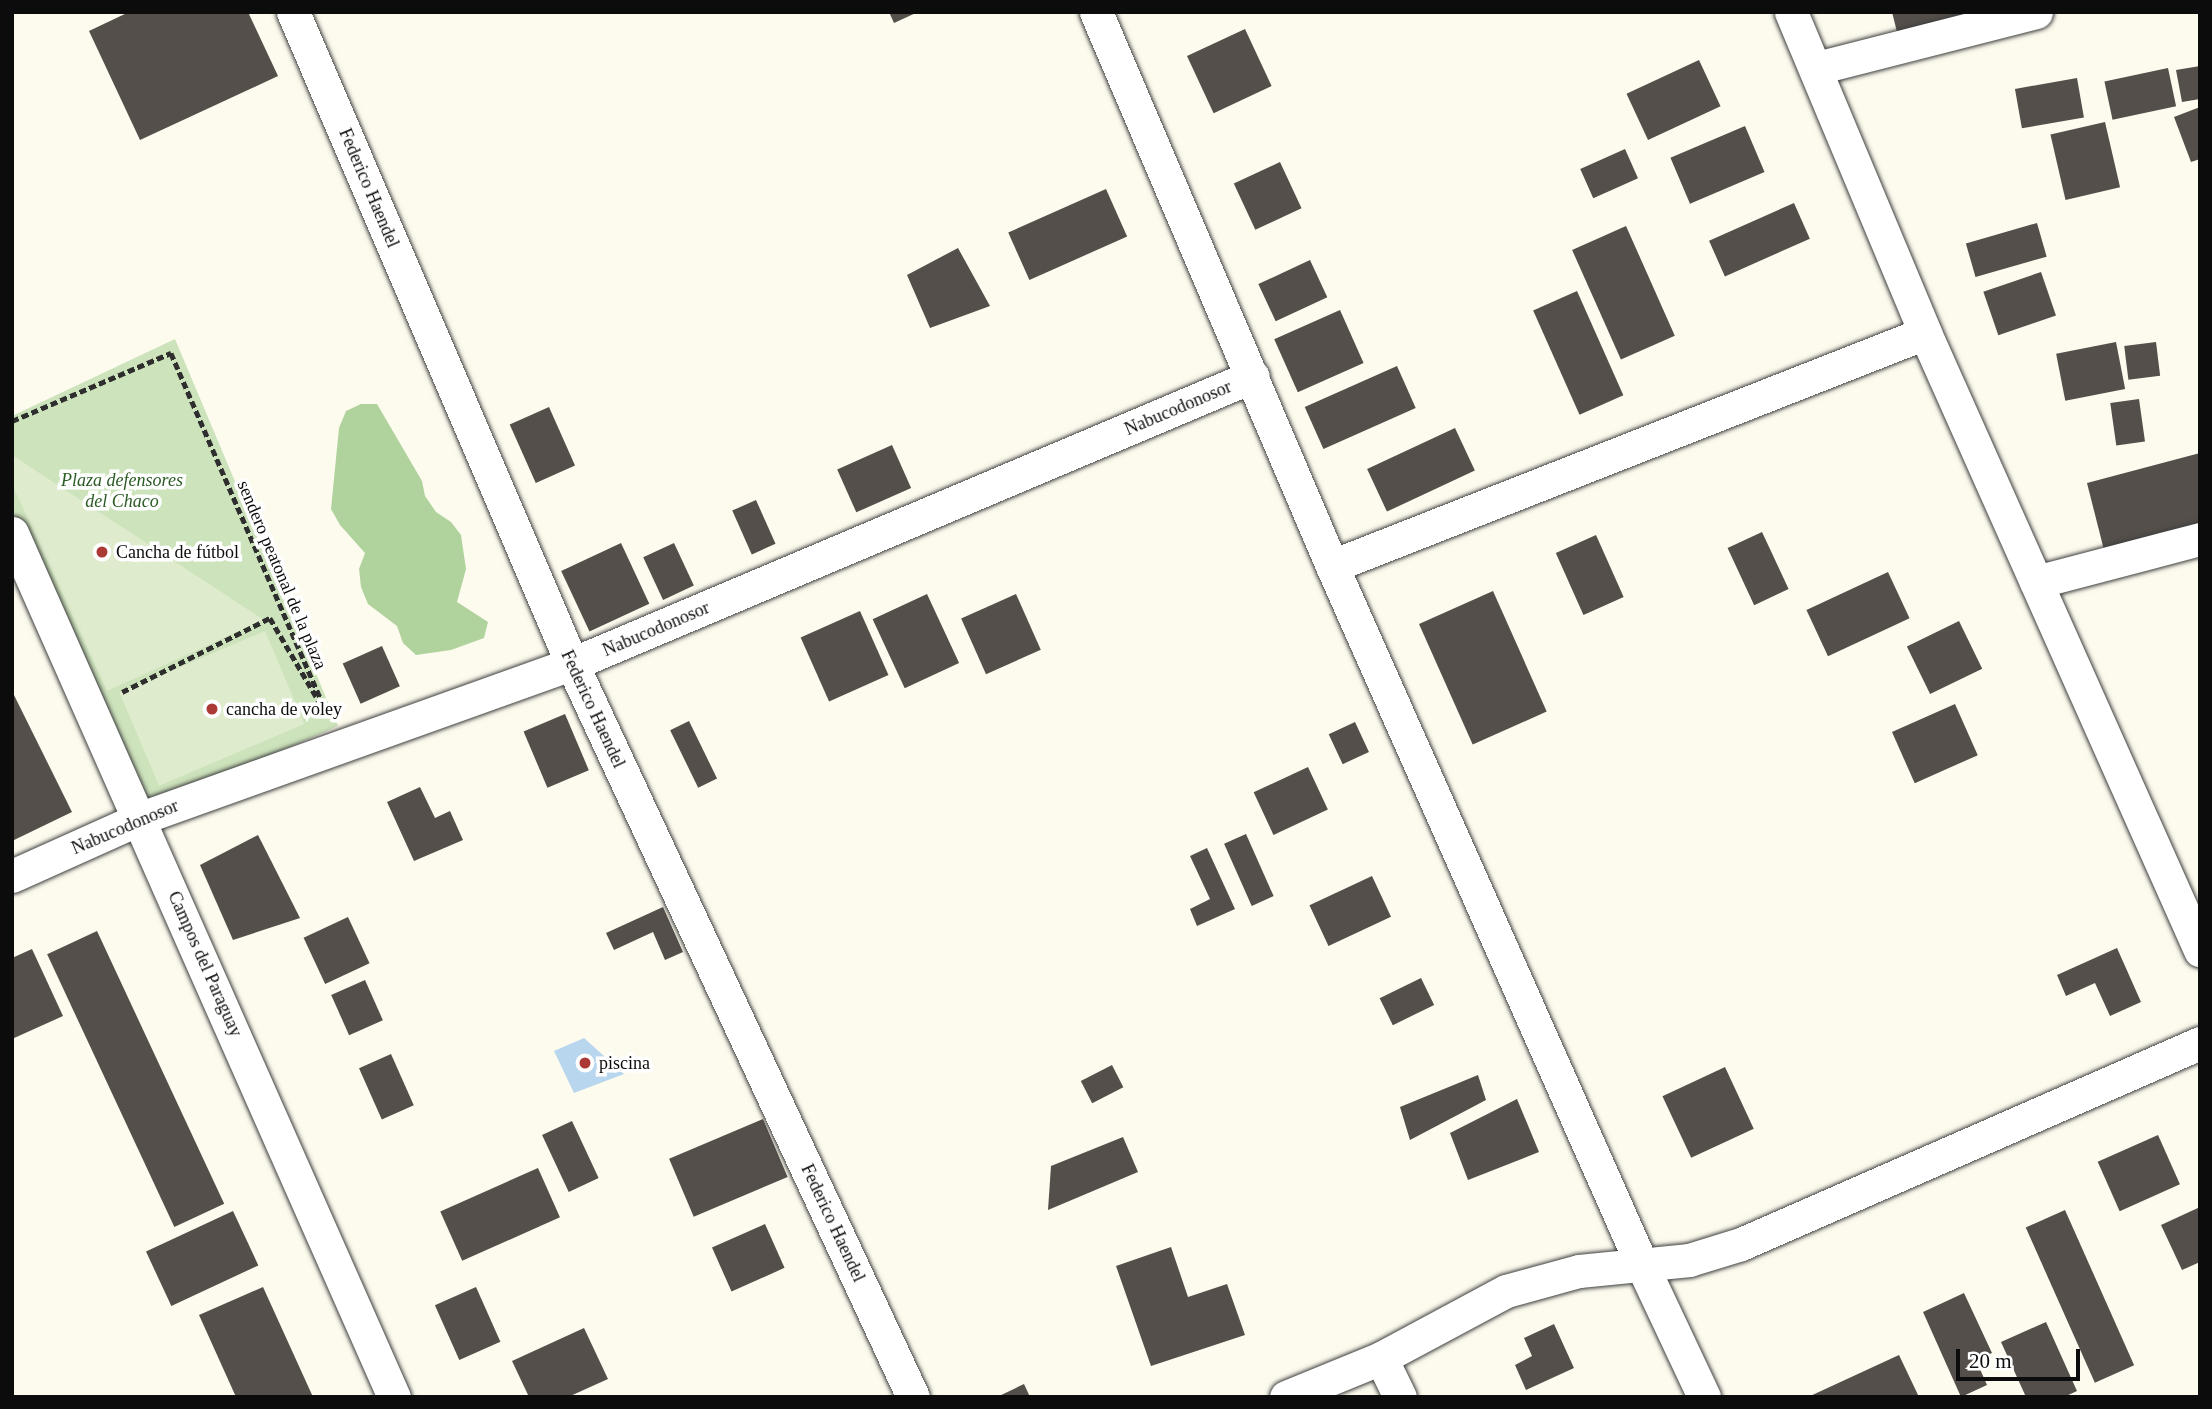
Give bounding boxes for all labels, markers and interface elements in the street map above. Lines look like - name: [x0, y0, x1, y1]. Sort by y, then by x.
- street label: Federico Haendel: [334, 125, 404, 251]
- street label: Nabucodonosor: [1121, 376, 1235, 440]
- park label: Plaza defensores del Chaco: [61, 470, 183, 512]
- street label: sendero peatonal de la plaza: [232, 477, 332, 673]
- place label: Cancha de fútbol: [116, 541, 239, 563]
- marker: Cancha de fútbol: [94, 544, 110, 560]
- street label: Nabucodonosor: [599, 597, 713, 661]
- street label: Federico Haendel: [556, 647, 630, 771]
- place label: cancha de voley: [226, 698, 342, 720]
- marker: cancha de voley: [204, 701, 220, 717]
- street label: Nabucodonosor: [68, 795, 182, 859]
- street label: Campos del Paraguay: [163, 888, 247, 1040]
- place label: piscina: [599, 1052, 650, 1074]
- marker: piscina: [577, 1055, 593, 1071]
- street label: Federico Haendel: [796, 1161, 870, 1285]
- scale bar: [1960, 1336, 2084, 1380]
- text: 20 m: [1969, 1349, 2012, 1373]

